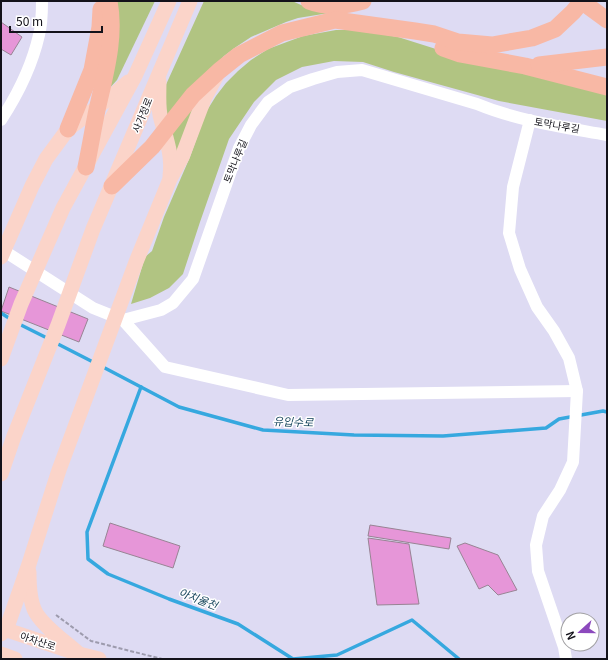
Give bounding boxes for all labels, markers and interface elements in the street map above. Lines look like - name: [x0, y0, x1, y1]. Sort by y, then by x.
- scale bar: [10, 8, 102, 34]
- text: 50 m: [16, 12, 43, 29]
- street label: 사가정로: [128, 95, 155, 135]
- street label: 토막나루길: [533, 113, 581, 136]
- street label: 토막나루길: [219, 137, 250, 185]
- water label: 유입수로: [273, 412, 314, 430]
- water label: 아치울천: [177, 583, 222, 613]
- north arrow: [560, 612, 600, 652]
- street label: 아차산로: [18, 628, 58, 653]
- text: N: [561, 629, 579, 643]

